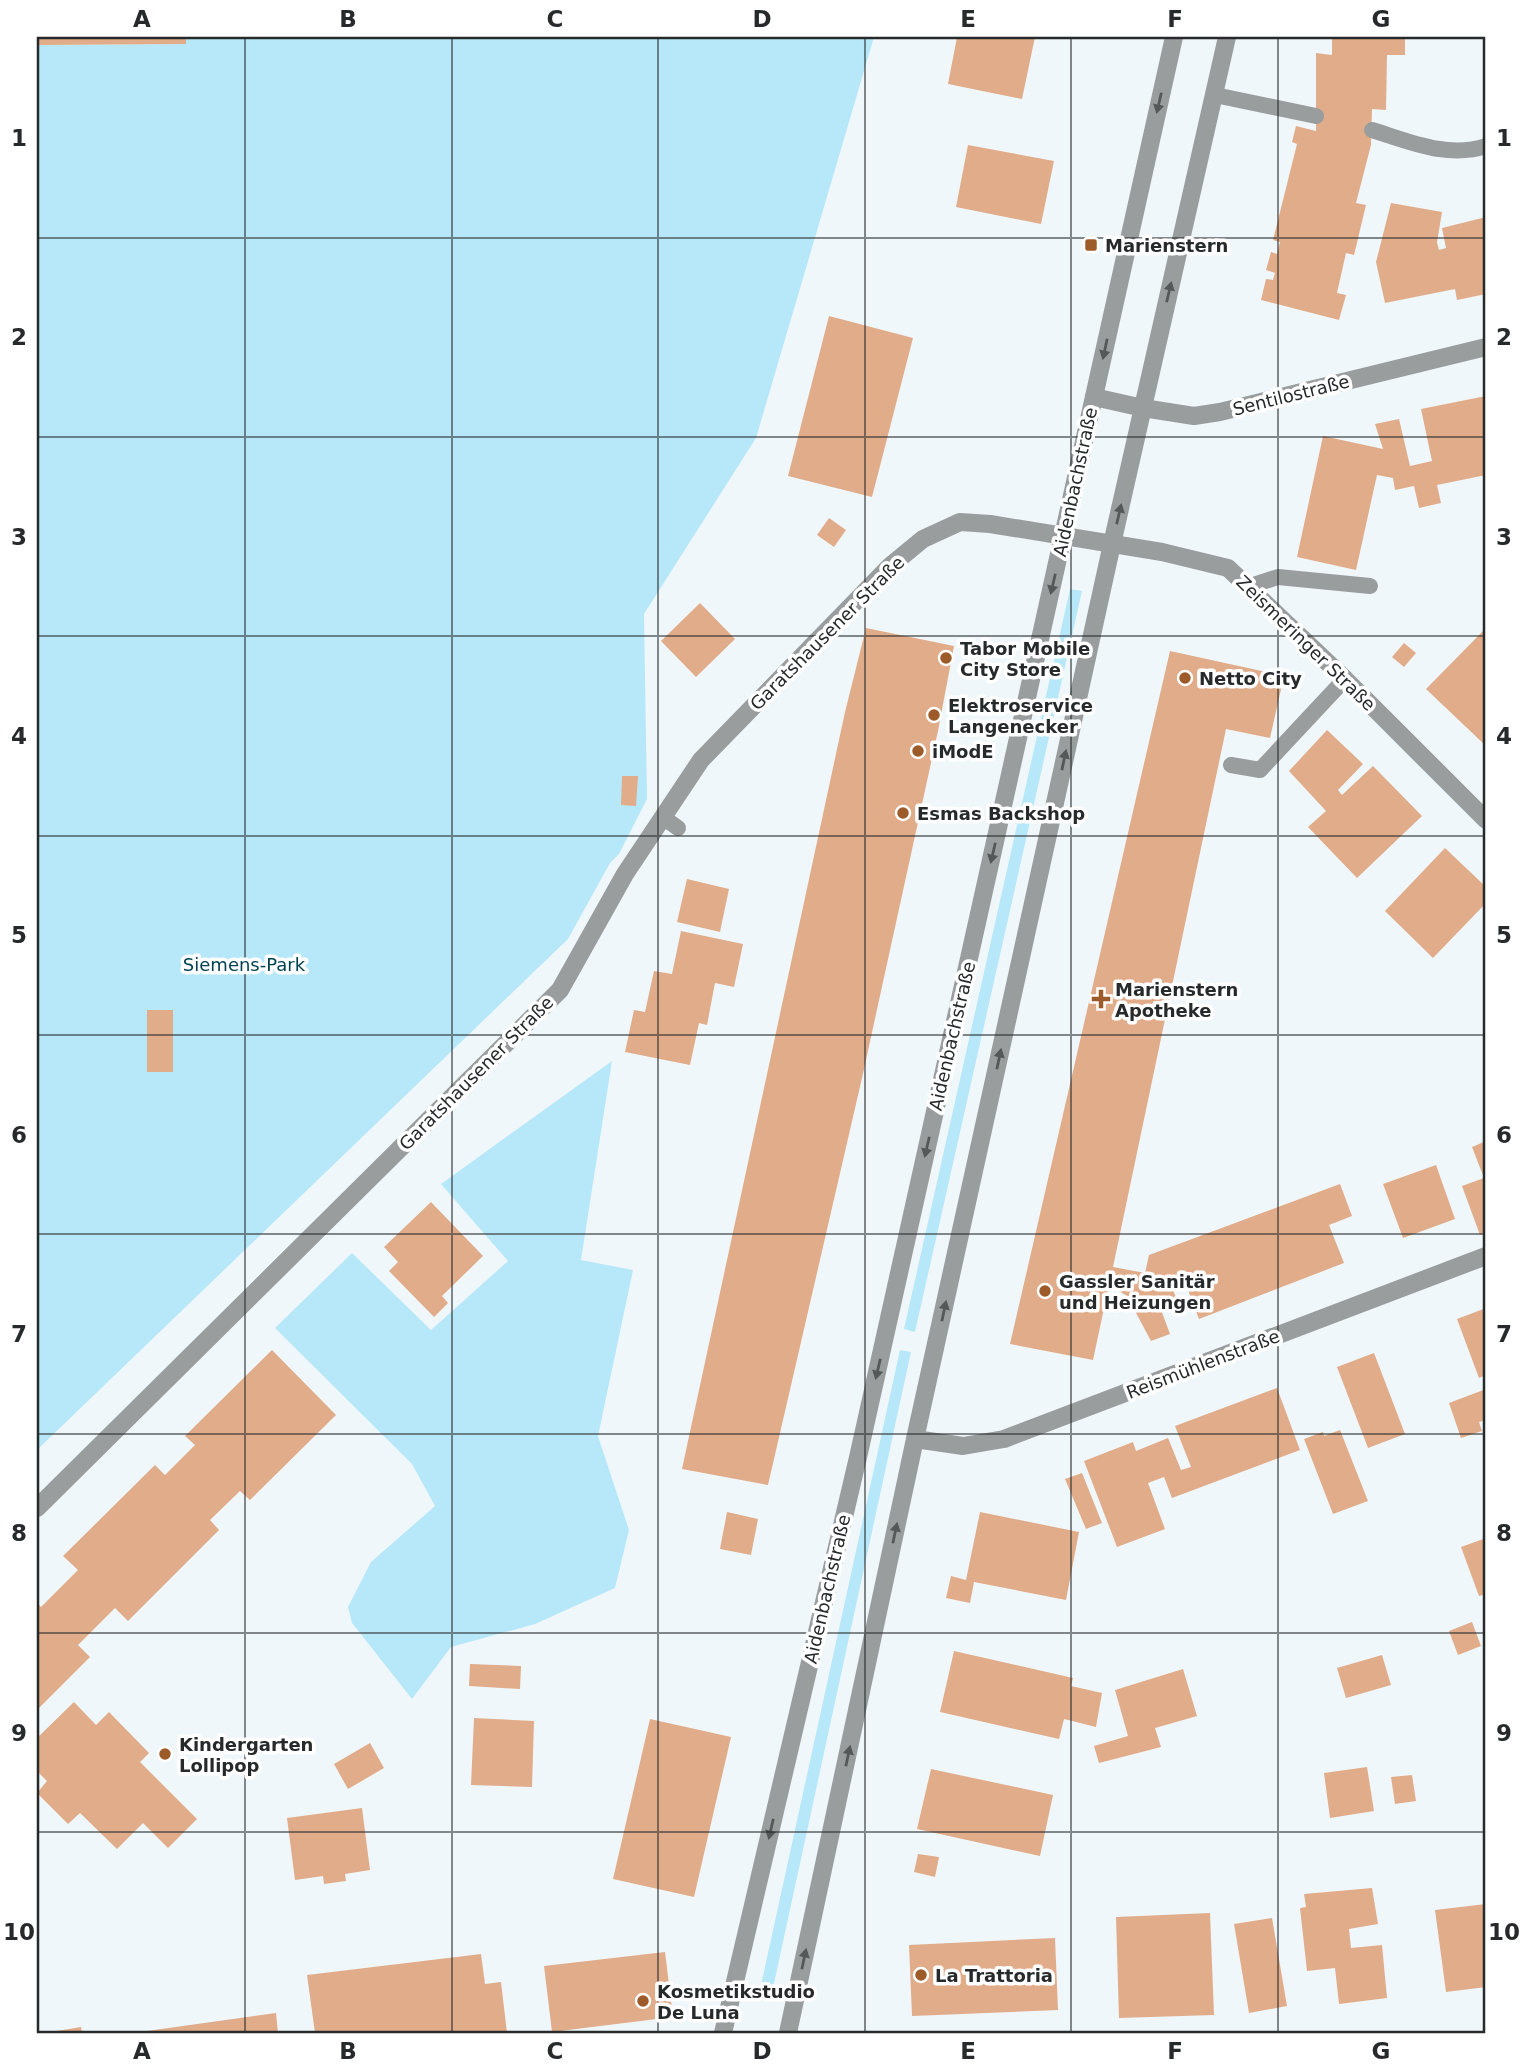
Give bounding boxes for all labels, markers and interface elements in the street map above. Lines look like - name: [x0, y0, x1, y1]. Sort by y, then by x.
- text: A: [133, 6, 151, 32]
- text: B: [339, 6, 357, 32]
- text: C: [547, 6, 563, 32]
- text: D: [752, 6, 772, 32]
- text: E: [960, 6, 976, 32]
- text: F: [1167, 6, 1183, 32]
- text: G: [1372, 6, 1390, 32]
- one-way arrow: [1153, 92, 1164, 114]
- text: 1: [11, 125, 27, 151]
- text: 1: [1496, 125, 1512, 151]
- place label: Marienstern: [1105, 235, 1228, 256]
- marker: Marienstern: [1083, 237, 1099, 253]
- one-way arrow: [1164, 281, 1175, 303]
- text: 2: [11, 324, 27, 350]
- text: 2: [1496, 324, 1512, 350]
- one-way arrow: [1099, 339, 1110, 361]
- street label: Sentilostraße: [1231, 370, 1351, 420]
- street label: Aidenbachstraße: [1049, 405, 1101, 559]
- one-way arrow: [1114, 503, 1125, 525]
- text: 3: [11, 524, 27, 550]
- text: 3: [1496, 524, 1512, 550]
- street label: Garatshausener Straße: [746, 552, 908, 714]
- street label: Zeismeringer Straße: [1232, 571, 1380, 715]
- one-way arrow: [1047, 573, 1058, 595]
- place label: Tabor Mobile City Store: [960, 638, 1090, 680]
- marker: Tabor Mobile City Store: [938, 650, 954, 666]
- place label: Netto City: [1199, 668, 1302, 689]
- marker: Netto City: [1177, 670, 1193, 686]
- place label: Elektroservice Langenecker: [948, 695, 1093, 737]
- marker: Elektroservice Langenecker: [926, 707, 942, 723]
- text: 4: [11, 723, 27, 749]
- text: 4: [1496, 723, 1512, 749]
- place label: iModE: [932, 741, 994, 762]
- marker: iModE: [910, 743, 926, 759]
- one-way arrow: [1059, 749, 1070, 771]
- place label: Esmas Backshop: [917, 803, 1085, 824]
- marker: Esmas Backshop: [895, 805, 911, 821]
- one-way arrow: [987, 842, 998, 864]
- text: 5: [11, 922, 27, 948]
- text: 5: [1496, 922, 1512, 948]
- park label: Siemens-Park: [183, 954, 306, 975]
- street label: Aidenbachstraße: [925, 959, 979, 1113]
- place label: Marienstern Apotheke: [1115, 979, 1238, 1021]
- marker: Marienstern Apotheke: [1093, 991, 1109, 1007]
- street label: Garatshausener Straße: [395, 992, 557, 1154]
- one-way arrow: [994, 1047, 1005, 1069]
- text: 6: [11, 1122, 27, 1148]
- text: 6: [1496, 1122, 1512, 1148]
- one-way arrow: [922, 1136, 933, 1158]
- place label: Gassler Sanitär und Heizungen: [1059, 1271, 1215, 1313]
- marker: Gassler Sanitär und Heizungen: [1037, 1283, 1053, 1299]
- one-way arrow: [938, 1300, 949, 1322]
- text: 7: [11, 1321, 27, 1347]
- text: 7: [1496, 1321, 1512, 1347]
- street label: Reismühlenstraße: [1123, 1325, 1283, 1403]
- one-way arrow: [872, 1358, 883, 1380]
- street label: Aidenbachstraße: [800, 1512, 854, 1666]
- text: 8: [11, 1520, 27, 1546]
- text: 8: [1496, 1520, 1512, 1546]
- one-way arrow: [890, 1522, 901, 1544]
- text: 9: [11, 1720, 27, 1746]
- text: 9: [1496, 1720, 1512, 1746]
- place label: Kindergarten Lollipop: [179, 1734, 313, 1776]
- one-way arrow: [842, 1745, 853, 1767]
- marker: Kindergarten Lollipop: [157, 1746, 173, 1762]
- one-way arrow: [765, 1818, 776, 1840]
- text: 10: [3, 1919, 35, 1945]
- text: 10: [1488, 1919, 1520, 1945]
- one-way arrow: [799, 1948, 810, 1970]
- place label: La Trattoria: [935, 1965, 1053, 1986]
- marker: La Trattoria: [913, 1967, 929, 1983]
- place label: Kosmetikstudio De Luna: [657, 1981, 815, 2023]
- marker: Kosmetikstudio De Luna: [635, 1993, 651, 2009]
- text: A: [133, 2038, 151, 2064]
- text: B: [339, 2038, 357, 2064]
- text: C: [547, 2038, 563, 2064]
- text: D: [752, 2038, 772, 2064]
- text: E: [960, 2038, 976, 2064]
- text: F: [1167, 2038, 1183, 2064]
- text: G: [1372, 2038, 1390, 2064]

